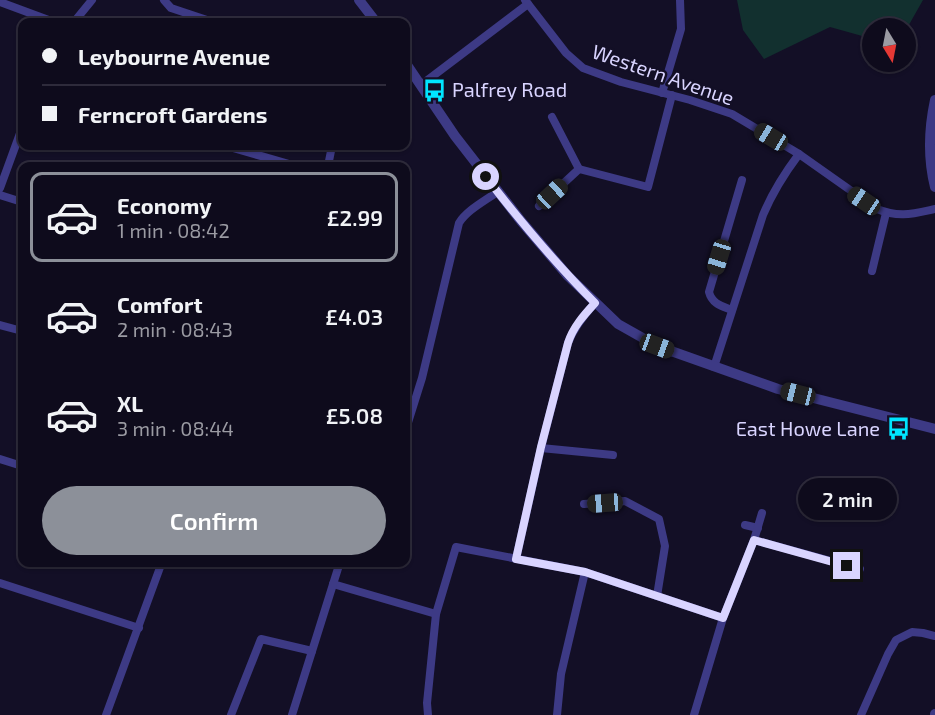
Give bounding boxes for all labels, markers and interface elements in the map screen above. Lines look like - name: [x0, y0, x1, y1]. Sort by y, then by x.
- north arrow: [862, 18, 916, 72]
- map controls: [862, 18, 916, 72]
- street label: Western Avenue: [589, 39, 737, 110]
- text: Leybourne Avenue: [78, 43, 270, 69]
- bus stop icon: Palfrey Road: [421, 77, 447, 103]
- place label: Palfrey Road: [452, 77, 567, 101]
- text: Ferncroft Gardens: [78, 101, 267, 127]
- car: [751, 120, 791, 154]
- route start: [472, 163, 499, 190]
- car: [533, 175, 571, 213]
- car: [844, 183, 884, 219]
- icon: car: [45, 190, 99, 244]
- text: Economy: [117, 192, 212, 218]
- text: £2.99: [327, 204, 383, 230]
- text: 1 min · 08:42: [117, 218, 230, 242]
- car: [705, 237, 733, 277]
- icon: car: [45, 289, 99, 343]
- text: Comfort: [117, 291, 202, 317]
- text: £4.03: [325, 303, 383, 329]
- text: 2 min · 08:43: [117, 317, 233, 341]
- car: [637, 331, 677, 361]
- car: [778, 381, 818, 407]
- icon: car: [45, 388, 99, 442]
- text: XL: [117, 390, 143, 416]
- text: £5.08: [326, 402, 383, 428]
- text: 3 min · 08:44: [117, 416, 234, 440]
- place label: East Howe Lane: [736, 416, 880, 440]
- bus stop icon: East Howe Lane: [885, 416, 911, 442]
- callout: 2 min: [798, 479, 896, 521]
- button: Confirm: [42, 486, 386, 555]
- text: 2 min: [822, 487, 873, 511]
- car: [586, 493, 624, 513]
- route end: [833, 552, 860, 579]

